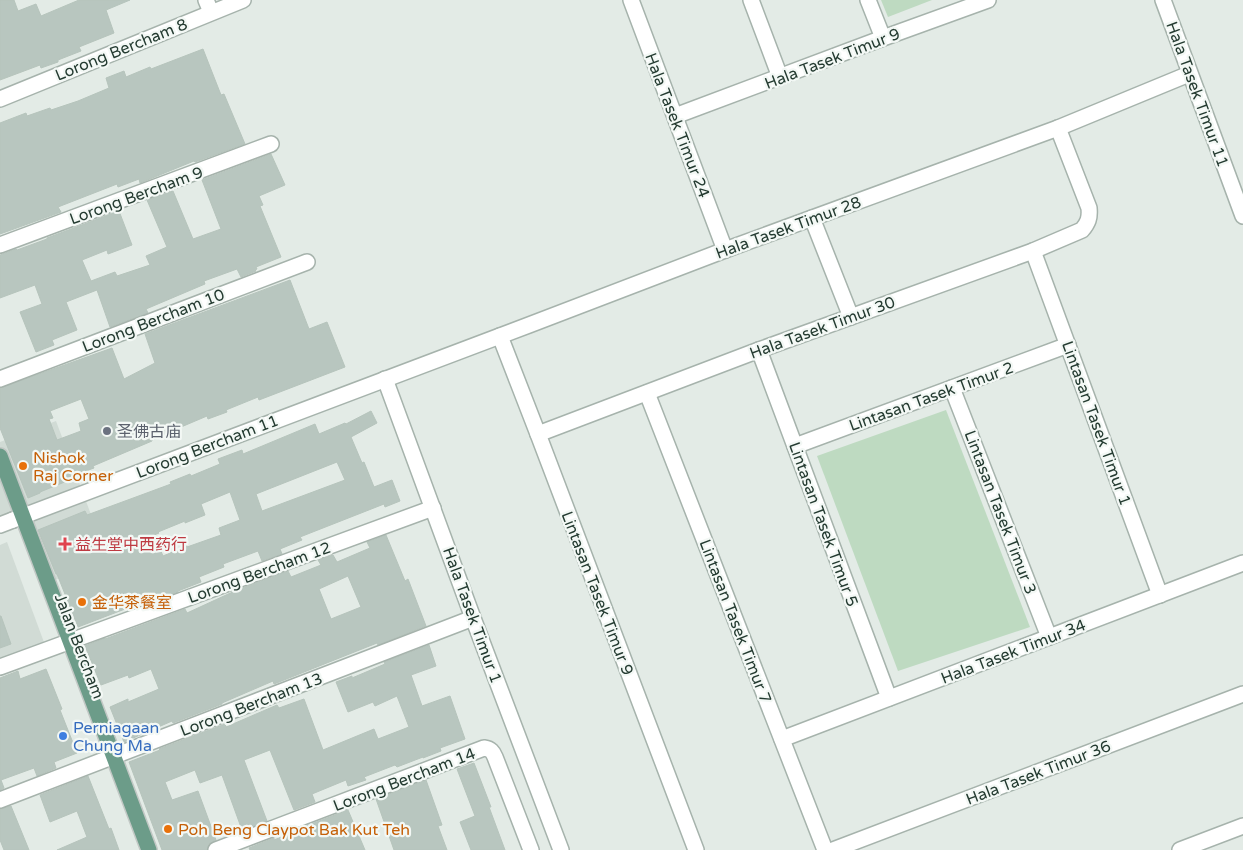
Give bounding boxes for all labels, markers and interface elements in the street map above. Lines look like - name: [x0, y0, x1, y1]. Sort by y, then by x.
- street label: Lorong Bercham 8: [52, 14, 190, 86]
- street label: Hala Tasek Timur 11: [1161, 19, 1233, 170]
- street label: Hala Tasek Timur 9: [762, 24, 903, 94]
- street label: Hala Tasek Timur 24: [640, 50, 714, 201]
- street label: Lorong Bercham 9: [67, 162, 206, 229]
- street label: Hala Tasek Timur 28: [713, 192, 864, 264]
- street label: Lorong Bercham 10: [79, 285, 227, 357]
- street label: Hala Tasek Timur 30: [747, 292, 898, 364]
- street label: Lintasan Tasek Timur 1: [1057, 338, 1135, 508]
- street label: Lintasan Tasek Timur 2: [846, 358, 1016, 436]
- street label: Lorong Bercham 11: [133, 411, 281, 483]
- place label: 圣佛古庙: [117, 422, 181, 442]
- marker: 圣佛古庙: [101, 425, 113, 437]
- street label: Lintasan Tasek Timur 3: [960, 428, 1041, 597]
- street label: Lintasan Tasek Timur 5: [784, 439, 862, 609]
- place label: Nishok Raj Corner: [33, 448, 114, 486]
- marker: Nishok Raj Corner: [17, 460, 29, 472]
- street label: Lintasan Tasek Timur 9: [557, 509, 638, 678]
- place label: 益生堂中西药行: [75, 535, 187, 555]
- street label: Lintasan Tasek Timur 7: [695, 537, 776, 706]
- marker: 益生堂中西药行: [59, 538, 71, 550]
- street label: Lorong Bercham 12: [185, 538, 334, 608]
- street label: Hala Tasek Timur 1: [438, 544, 506, 686]
- street label: Jalan Bercham: [50, 591, 108, 702]
- place label: 金华茶餐室: [92, 593, 172, 613]
- marker: 金华茶餐室: [76, 596, 88, 608]
- street label: Hala Tasek Timur 34: [938, 615, 1089, 689]
- street label: Lorong Bercham 13: [177, 669, 325, 741]
- place label: Perniagaan Chung Ma: [73, 718, 159, 756]
- marker: Perniagaan Chung Ma: [57, 730, 69, 742]
- street label: Hala Tasek Timur 36: [963, 736, 1114, 810]
- street label: Lorong Bercham 14: [330, 744, 478, 816]
- place label: Poh Beng Claypot Bak Kut Teh: [178, 820, 410, 840]
- marker: Poh Beng Claypot Bak Kut Teh: [162, 823, 174, 835]

